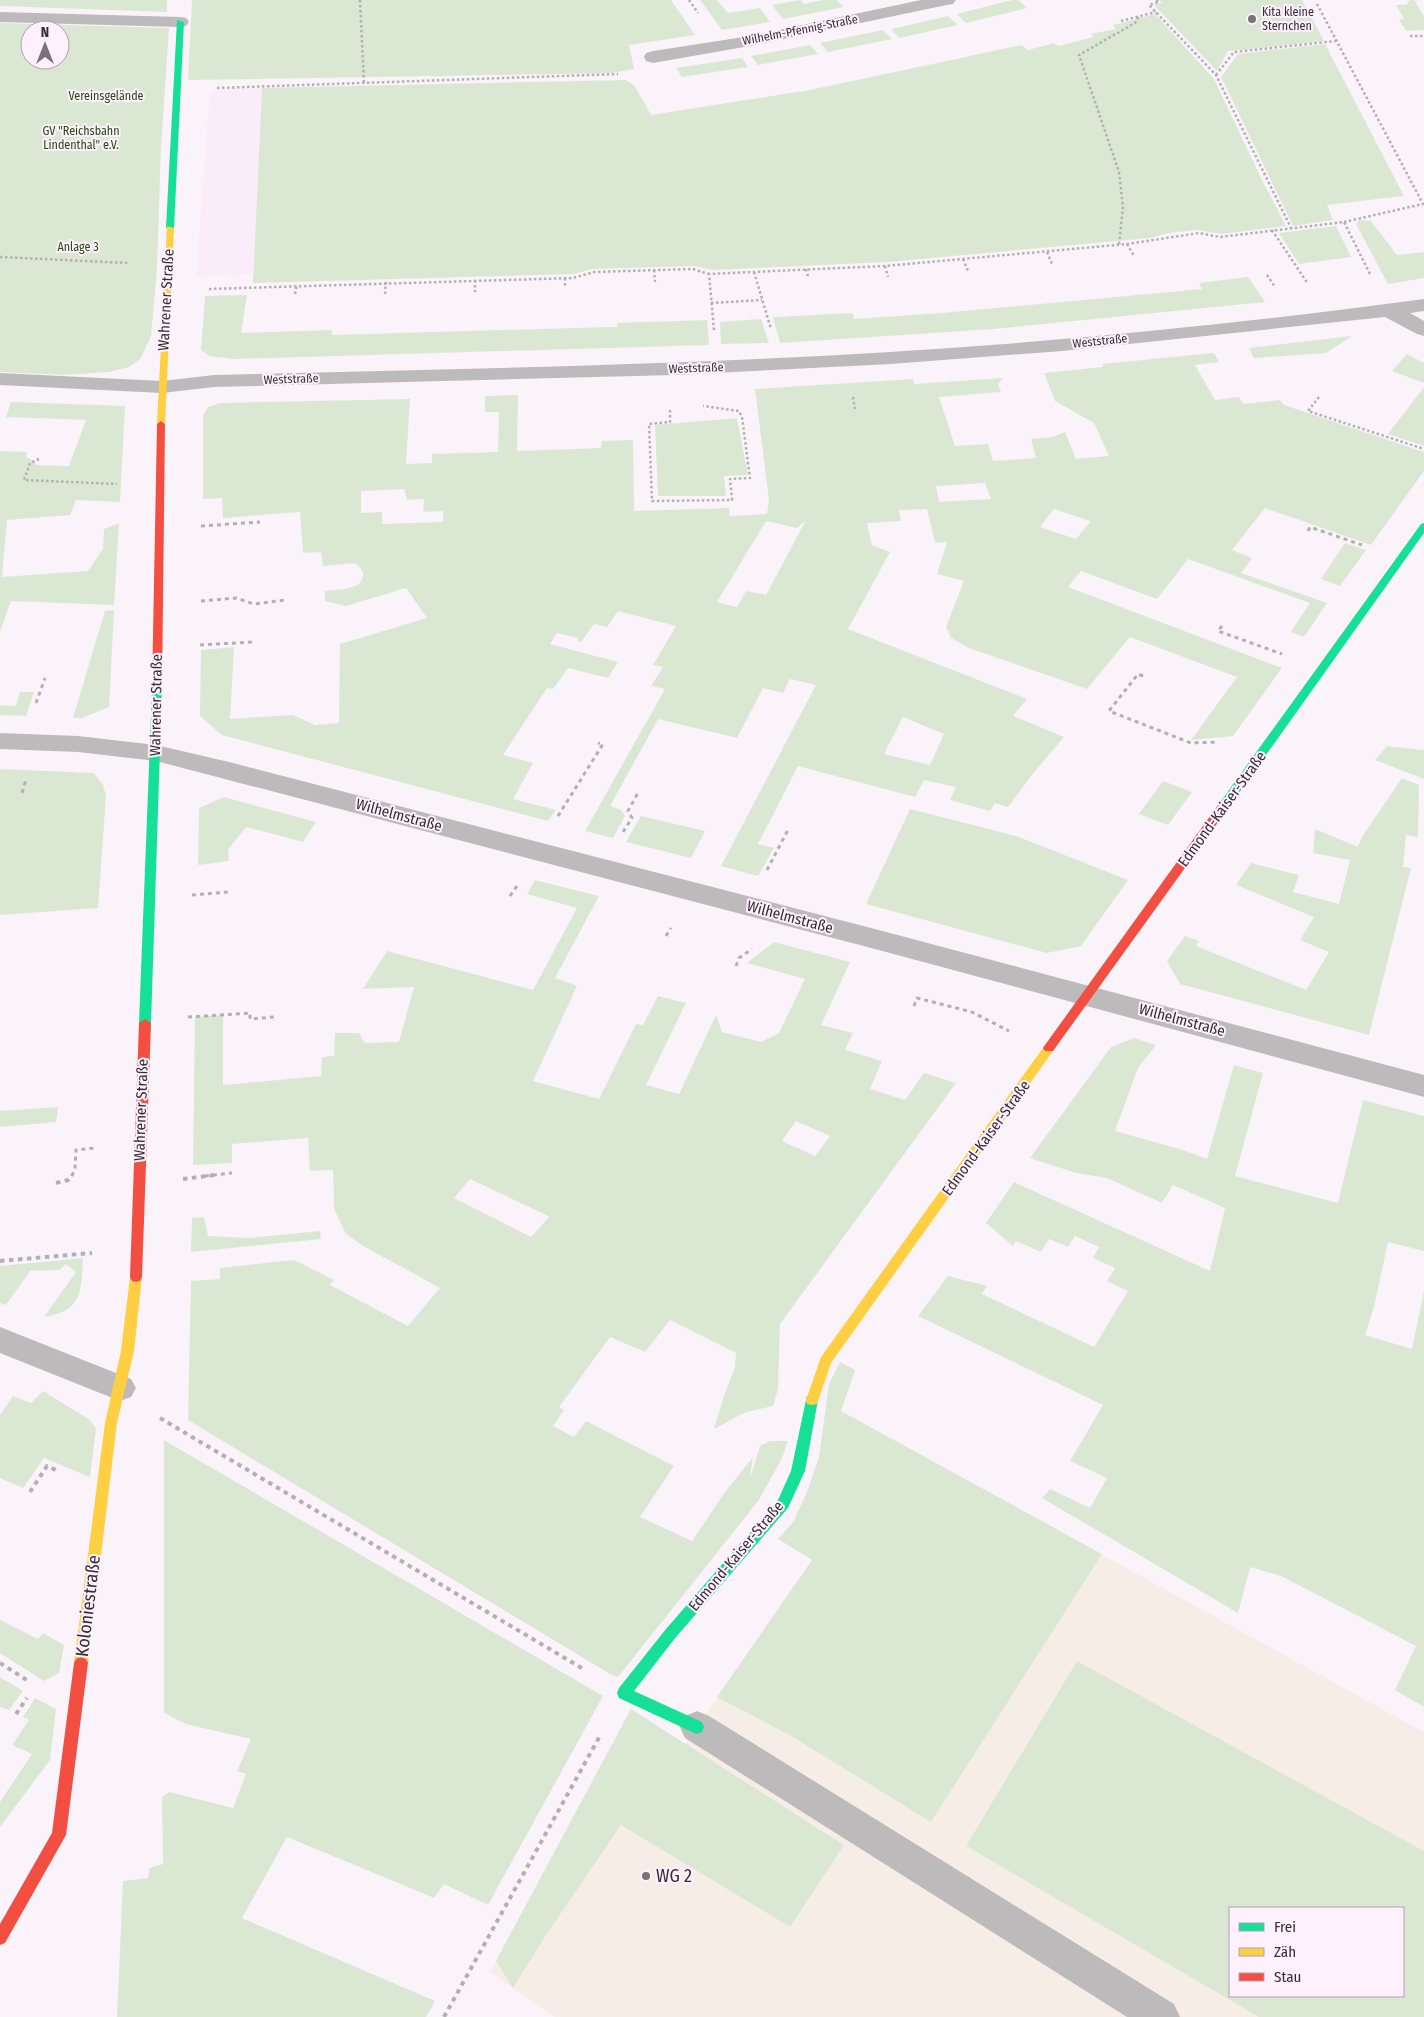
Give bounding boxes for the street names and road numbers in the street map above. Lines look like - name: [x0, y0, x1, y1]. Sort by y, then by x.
- street label: Wilhelm-Pfennig-Straße: [741, 12, 859, 48]
- street label: Wahrener Straße: [154, 248, 178, 352]
- street label: Weststraße: [1072, 331, 1128, 351]
- street label: Weststraße: [668, 360, 724, 376]
- street label: Weststraße: [263, 371, 319, 387]
- street label: Wahrener Straße: [146, 654, 166, 756]
- street label: Edmond-Kaiser-Straße: [1174, 748, 1270, 870]
- street label: Wilhelmstraße: [354, 795, 444, 835]
- street label: Wilhelmstraße: [745, 897, 835, 937]
- street label: Wilhelmstraße: [1137, 1000, 1227, 1040]
- street label: Wahrener Straße: [130, 1059, 152, 1161]
- street label: Edmond-Kaiser-Straße: [938, 1077, 1034, 1199]
- street label: Edmond-Kaiser-Straße: [685, 1497, 787, 1615]
- street label: Koloniestraße: [71, 1554, 105, 1658]

